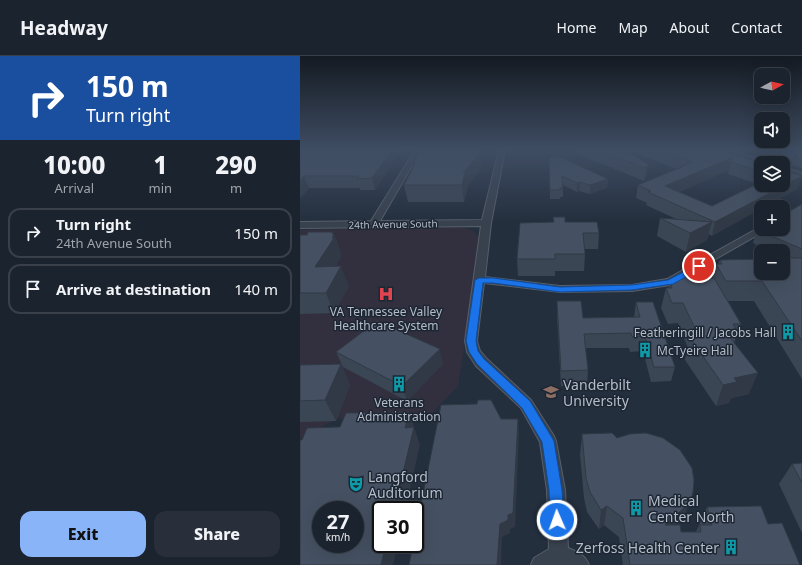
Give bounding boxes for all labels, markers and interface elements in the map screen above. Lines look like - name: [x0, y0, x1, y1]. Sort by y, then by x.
- text: Headway: [20, 15, 108, 41]
- text: Home: [557, 18, 596, 37]
- text: Map: [618, 18, 648, 37]
- text: About: [670, 18, 709, 37]
- text: Contact: [731, 18, 782, 37]
- text: 150 m: [86, 67, 169, 105]
- north arrow: [754, 68, 790, 104]
- map controls: [754, 68, 790, 280]
- icon: right: [20, 72, 72, 124]
- text: Turn right: [86, 103, 170, 127]
- button: sound: [754, 112, 790, 148]
- text: 10:00: [43, 148, 105, 181]
- text: 1: [153, 148, 167, 181]
- text: 290: [215, 148, 257, 181]
- button: layers: [754, 156, 790, 192]
- text: Arrival: [54, 179, 94, 197]
- text: min: [149, 179, 172, 197]
- text: m: [230, 179, 242, 197]
- button: +: [754, 200, 790, 236]
- text: Turn right: [56, 214, 131, 234]
- street label: 24th Avenue South: [348, 216, 438, 232]
- icon: right: [22, 222, 44, 244]
- text: 150 m: [234, 223, 278, 243]
- text: 24th Avenue South: [56, 234, 172, 252]
- button: −: [754, 244, 790, 280]
- pin: [682, 249, 716, 283]
- icon: arrive: [688, 255, 710, 277]
- icon: arrive: [22, 278, 44, 300]
- text: Arrive at destination: [56, 279, 211, 299]
- text: 140 m: [234, 279, 278, 299]
- hospital icon: VA Tennessee Valley Healthcare System: [377, 285, 395, 303]
- place label: VA Tennessee Valley Healthcare System: [330, 303, 443, 334]
- building icon: Featheringill / Jacobs Hall: [779, 323, 797, 341]
- place label: Featheringill / Jacobs Hall: [634, 324, 776, 341]
- building icon: McTyeire Hall: [636, 341, 654, 359]
- place label: McTyeire Hall: [657, 342, 732, 359]
- building icon: Veterans Administration: [390, 375, 408, 393]
- place label: Vanderbilt University: [563, 375, 631, 410]
- school or university icon: Vanderbilt University: [542, 383, 560, 401]
- place label: Veterans Administration: [357, 394, 441, 425]
- place label: Langford Auditorium: [368, 467, 442, 502]
- theatre icon: Langford Auditorium: [347, 475, 365, 493]
- place label: Medical Center North: [648, 491, 734, 526]
- position arrow: [536, 499, 578, 541]
- building icon: Medical Center North: [627, 499, 645, 517]
- speed limit sign: 30: [372, 501, 424, 553]
- text: 27: [327, 508, 349, 535]
- button: Exit: [20, 511, 146, 557]
- button: Share: [154, 511, 280, 557]
- text: km/h: [326, 530, 350, 544]
- place label: Zerfoss Health Center: [576, 538, 719, 557]
- building icon: Zerfoss Health Center: [722, 538, 740, 556]

